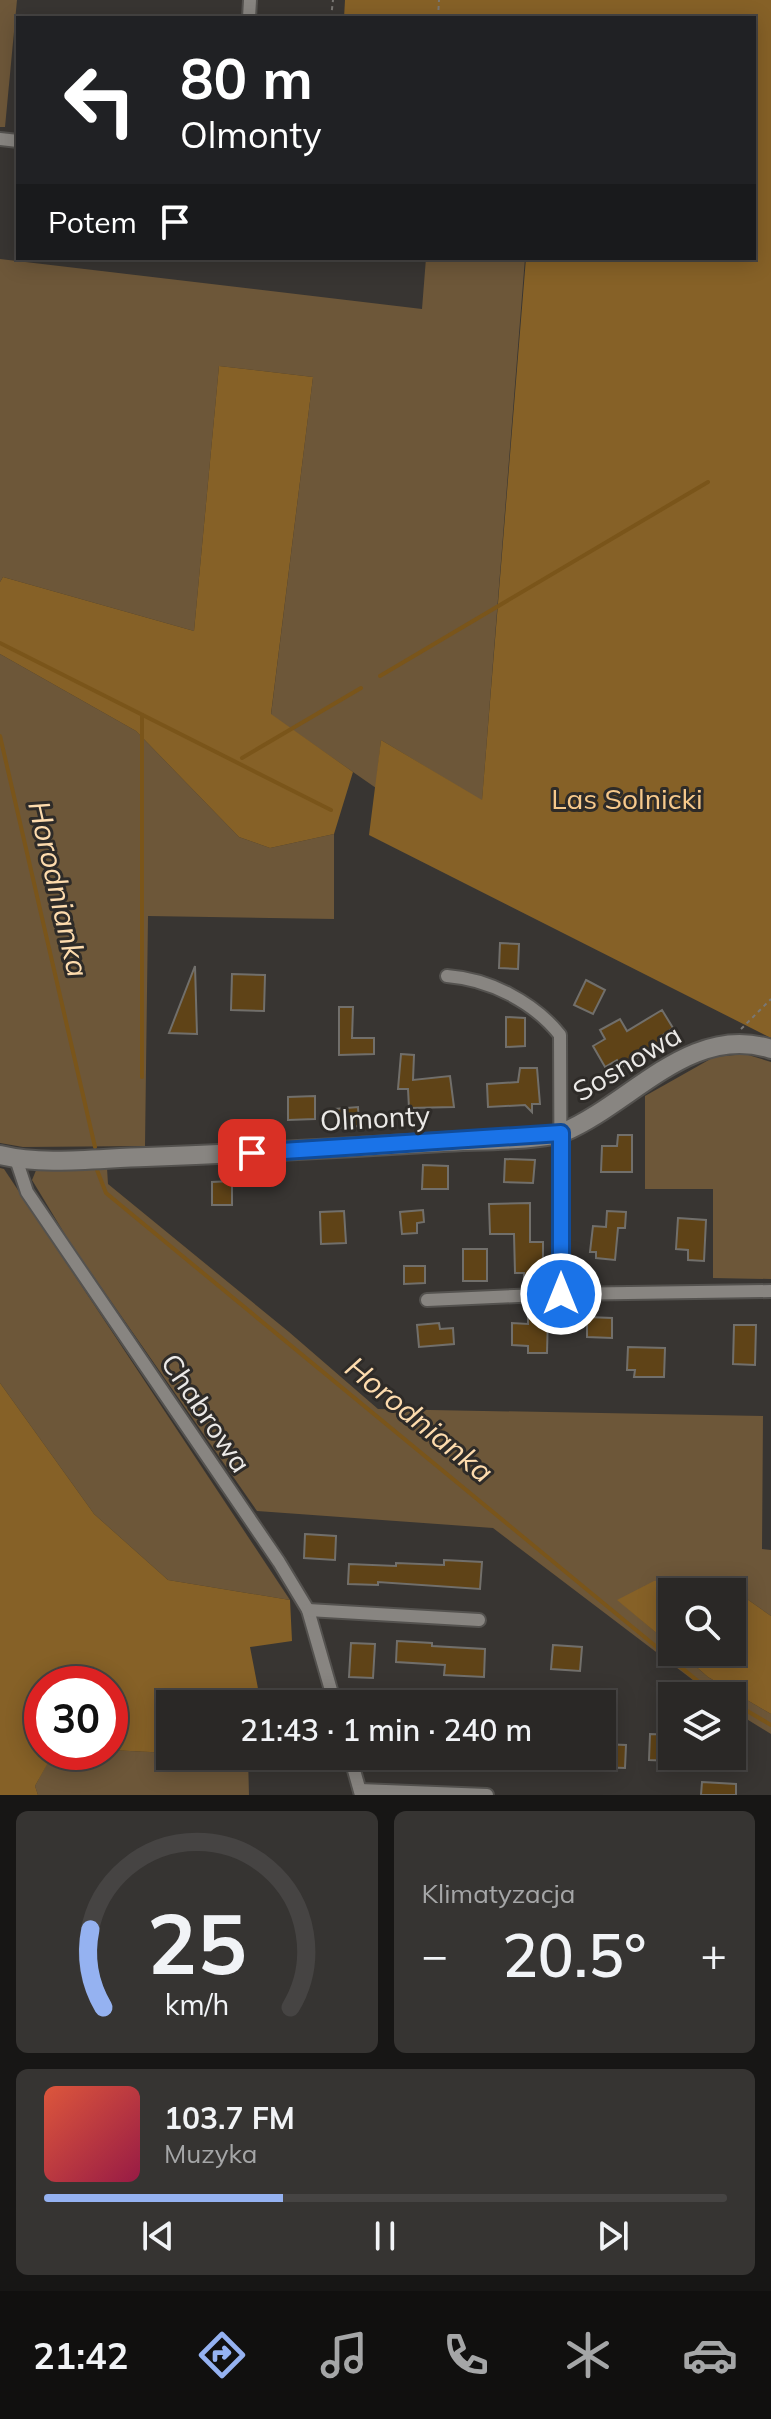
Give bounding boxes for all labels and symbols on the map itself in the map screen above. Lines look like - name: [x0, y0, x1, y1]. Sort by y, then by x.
- park label: Las Solnicki: [551, 781, 703, 816]
- water label: Horodnianka: [20, 797, 98, 981]
- street label: Sosnowa: [566, 1017, 687, 1109]
- street label: Olmonty: [319, 1097, 431, 1138]
- pin: [218, 1119, 286, 1187]
- position arrow: [519, 1252, 603, 1336]
- street label: Chabrowa: [154, 1347, 259, 1479]
- water label: Horodnianka: [338, 1348, 501, 1490]
- speed limit sign: 30: [24, 1666, 128, 1770]

